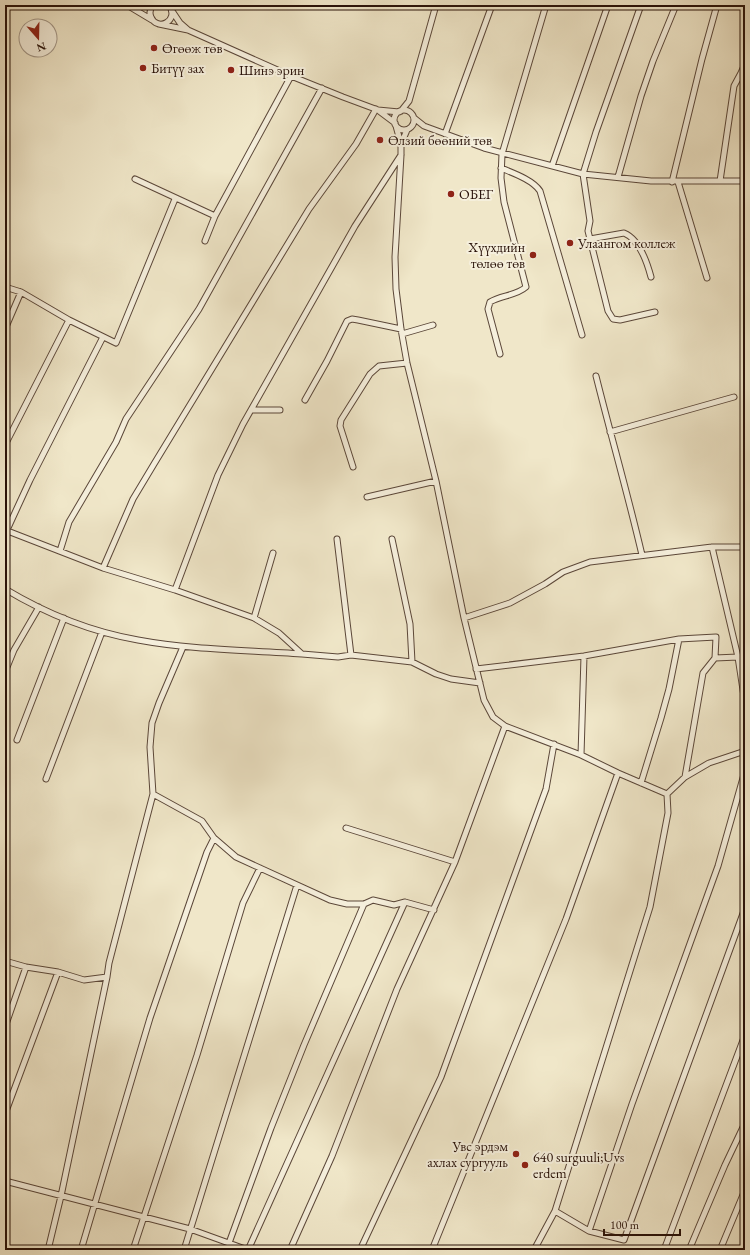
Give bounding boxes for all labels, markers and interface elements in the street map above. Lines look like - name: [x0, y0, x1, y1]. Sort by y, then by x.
- north arrow: [18, 18, 58, 58]
- text: N: [35, 39, 48, 56]
- place label: Өгөөж төв: [162, 39, 222, 57]
- marker: Өгөөж төв: [149, 43, 159, 53]
- place label: Битүү зах: [151, 59, 204, 77]
- place label: Шинэ эрин: [239, 61, 304, 79]
- marker: Битүү зах: [138, 63, 148, 73]
- marker: Шинэ эрин: [226, 65, 236, 75]
- place label: Өлзий бөөний төв: [388, 131, 492, 149]
- marker: Өлзий бөөний төв: [375, 135, 385, 145]
- place label: ОБЕГ: [459, 185, 494, 203]
- marker: ОБЕГ: [446, 189, 456, 199]
- place label: Улаангом коллеж: [577, 234, 676, 252]
- place label: Хүүхдийн төлөө төв: [467, 238, 525, 272]
- marker: Улаангом коллеж: [565, 238, 575, 248]
- marker: Хүүхдийн төлөө төв: [528, 250, 538, 260]
- place label: Увс эрдэм ахлах сургууль: [427, 1137, 508, 1171]
- place label: 640 surguuli;Uvs erdem: [533, 1148, 625, 1182]
- marker: Увс эрдэм ахлах сургууль: [511, 1149, 521, 1159]
- marker: 640 surguuli;Uvs erdem: [520, 1160, 530, 1170]
- scale bar: [604, 1211, 680, 1237]
- text: 100 m: [610, 1217, 640, 1233]

